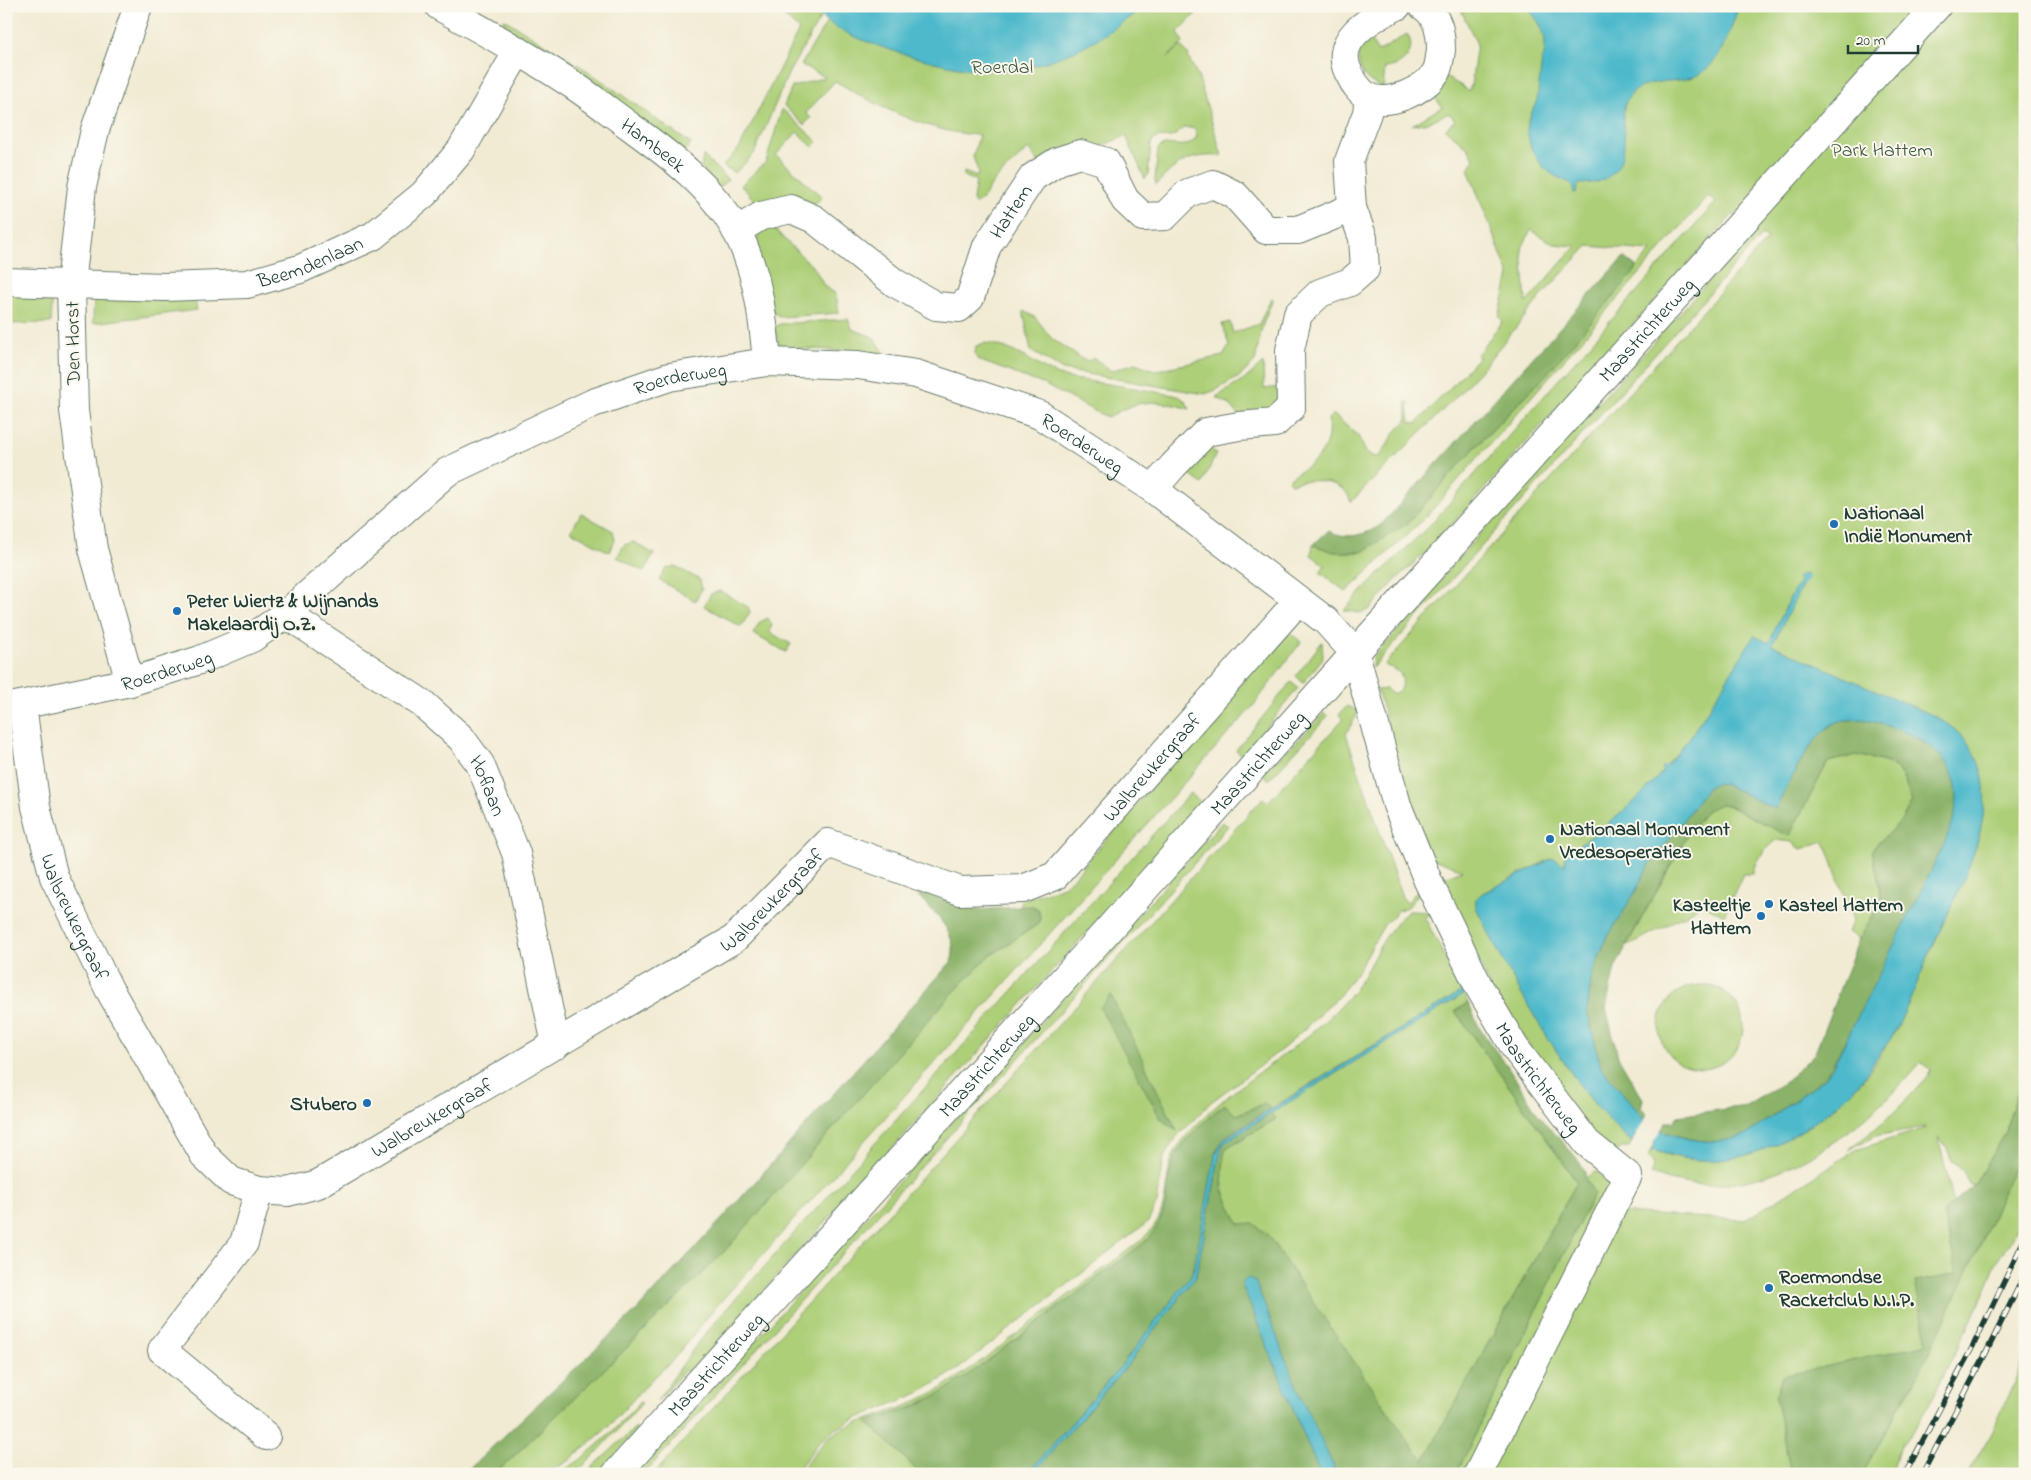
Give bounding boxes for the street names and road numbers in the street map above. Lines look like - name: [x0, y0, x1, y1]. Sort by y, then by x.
- street label: Hambeek: [614, 112, 691, 181]
- street label: Hattem: [984, 179, 1041, 246]
- street label: Beemdenlaan: [253, 230, 369, 298]
- street label: Maastrichterweg: [1593, 272, 1704, 390]
- street label: Den Horst: [59, 301, 90, 386]
- street label: Roerderweg: [630, 356, 729, 405]
- street label: Roerderweg: [1034, 407, 1129, 484]
- street label: Roerderweg: [119, 644, 218, 700]
- street label: Maastrichterweg: [1205, 705, 1315, 823]
- street label: Walbreukergraaf: [1097, 707, 1210, 829]
- street label: Hoflaan: [461, 750, 512, 821]
- street label: Walbreukergraaf: [715, 843, 832, 961]
- street label: Walbreukergraaf: [32, 851, 115, 987]
- street label: Maastrichterweg: [933, 1008, 1044, 1125]
- street label: Maastrichterweg: [1486, 1018, 1587, 1142]
- street label: Walbreukergraaf: [366, 1072, 500, 1167]
- street label: Maastrichterweg: [662, 1307, 773, 1425]

